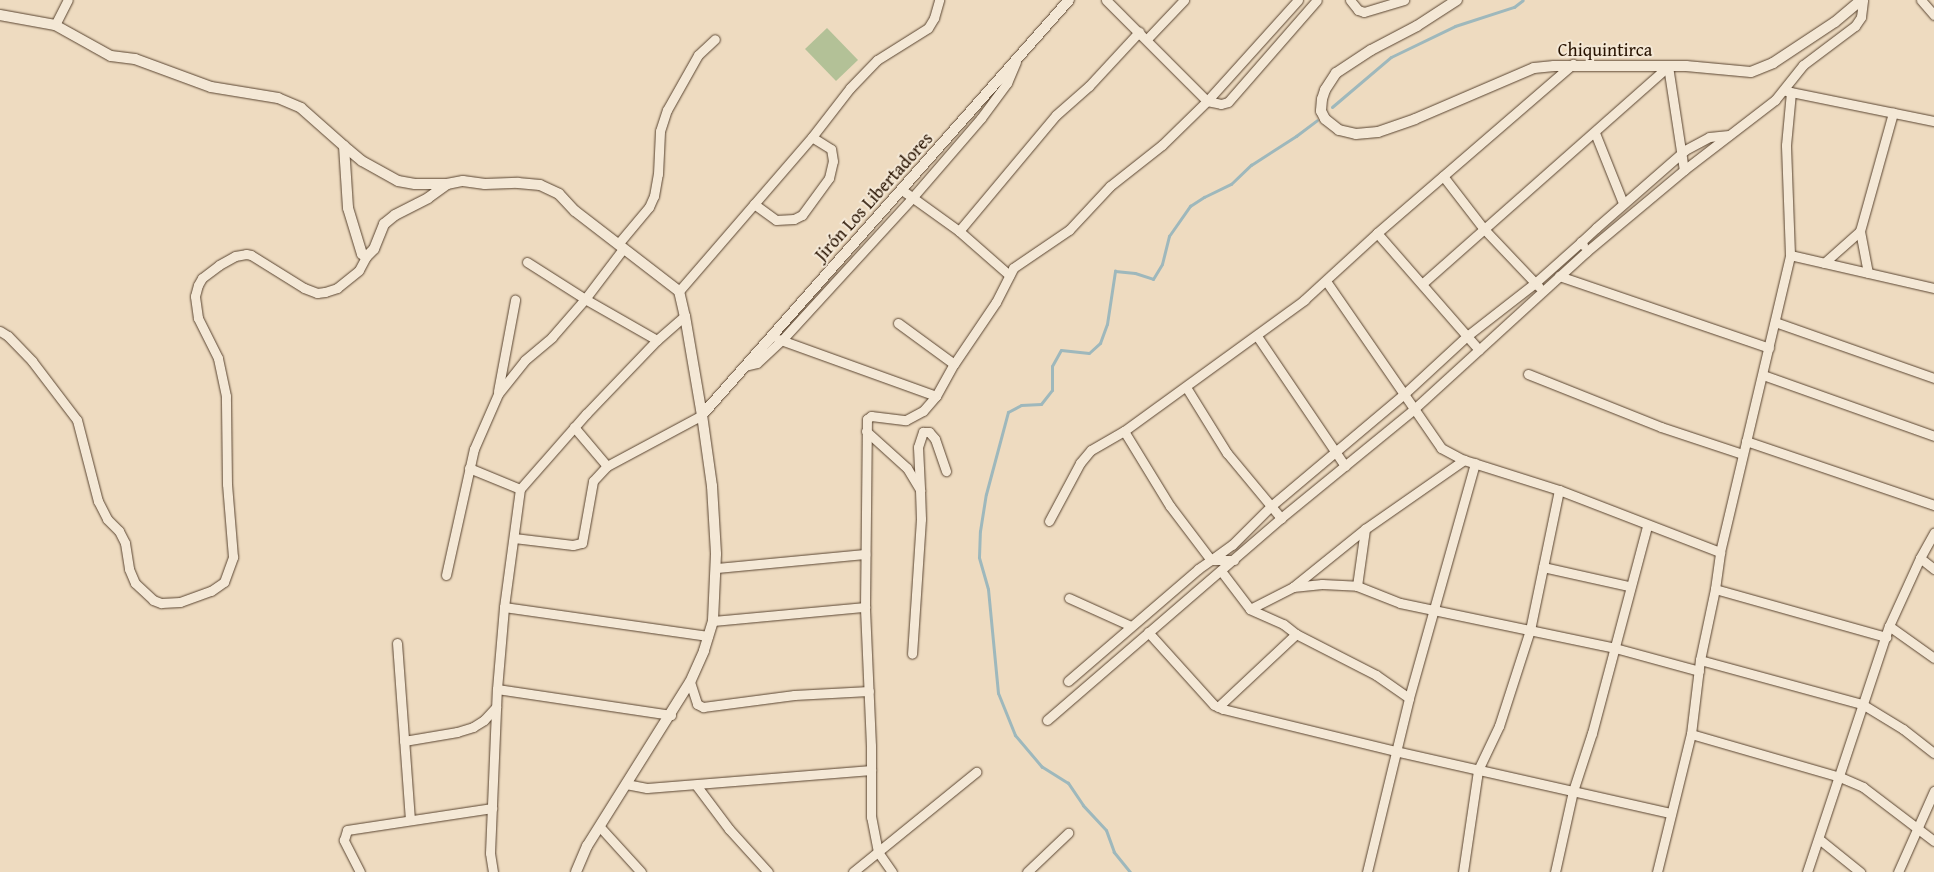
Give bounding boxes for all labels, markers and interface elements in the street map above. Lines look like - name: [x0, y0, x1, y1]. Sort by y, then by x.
- street label: Chiquintirca: [1558, 39, 1652, 61]
- street label: Jirón Los Libertadores: [810, 128, 938, 266]

